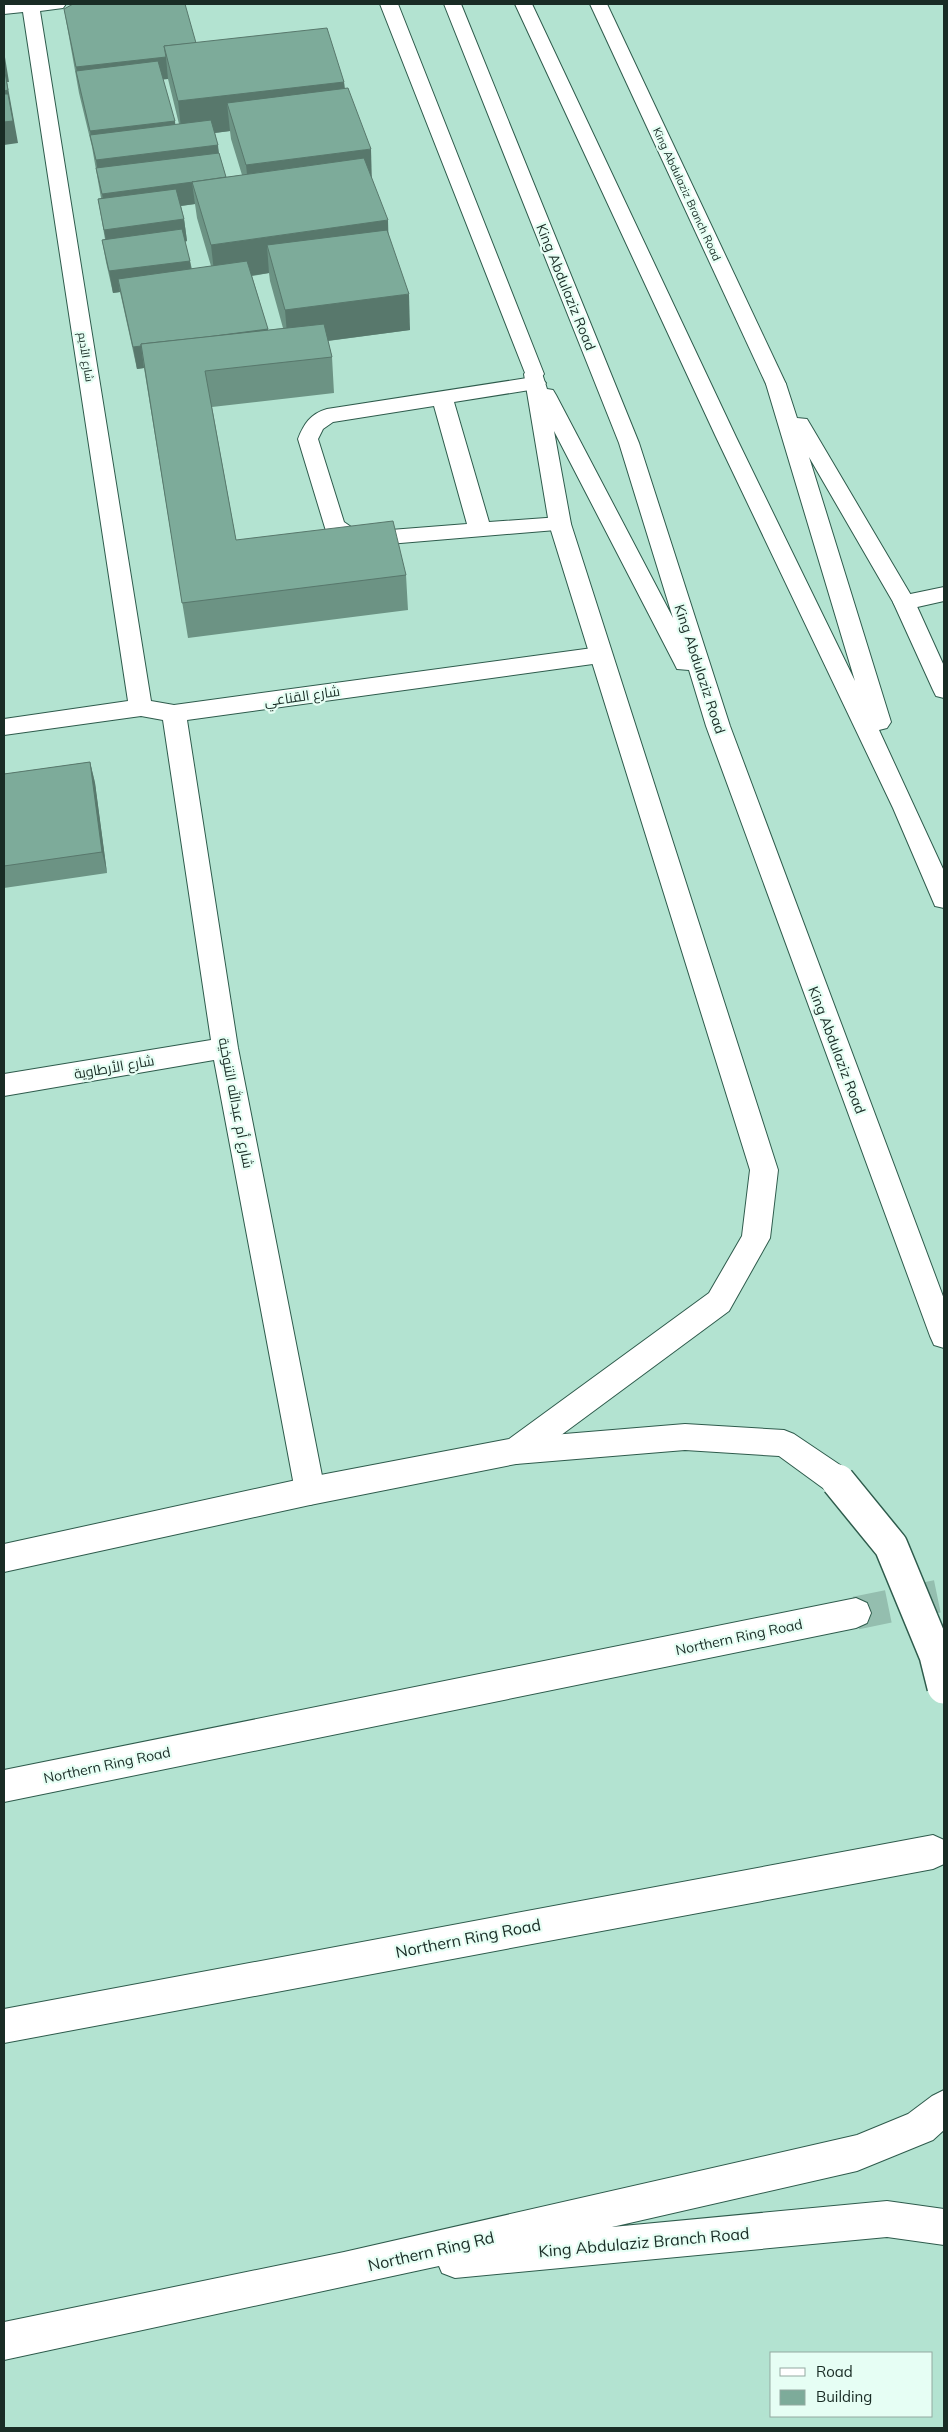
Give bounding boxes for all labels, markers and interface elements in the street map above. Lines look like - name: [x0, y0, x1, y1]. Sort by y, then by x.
- street label: King Abdulaziz Branch Road: [650, 125, 724, 263]
- street label: King Abdulaziz Road: [532, 221, 600, 353]
- street label: شارع الأديم: [74, 331, 97, 383]
- street label: King Abdulaziz Road: [671, 602, 729, 736]
- street label: شارع القناعي: [263, 682, 341, 713]
- street label: King Abdulaziz Road: [804, 984, 870, 1116]
- street label: شارع أم عبدالله التنوخية: [213, 1036, 258, 1170]
- street label: شارع الأرطاوية: [72, 1051, 156, 1083]
- street label: Northern Ring Road: [674, 1615, 804, 1659]
- street label: Northern Ring Road: [42, 1743, 172, 1787]
- street label: Northern Ring Road: [394, 1914, 542, 1962]
- street label: King Abdulaziz Branch Road: [538, 2223, 750, 2261]
- street label: Northern Ring Rd: [366, 2227, 496, 2275]
- legend: [770, 2352, 933, 2417]
- text: Road: [816, 2362, 853, 2381]
- text: Building: [816, 2387, 872, 2406]

